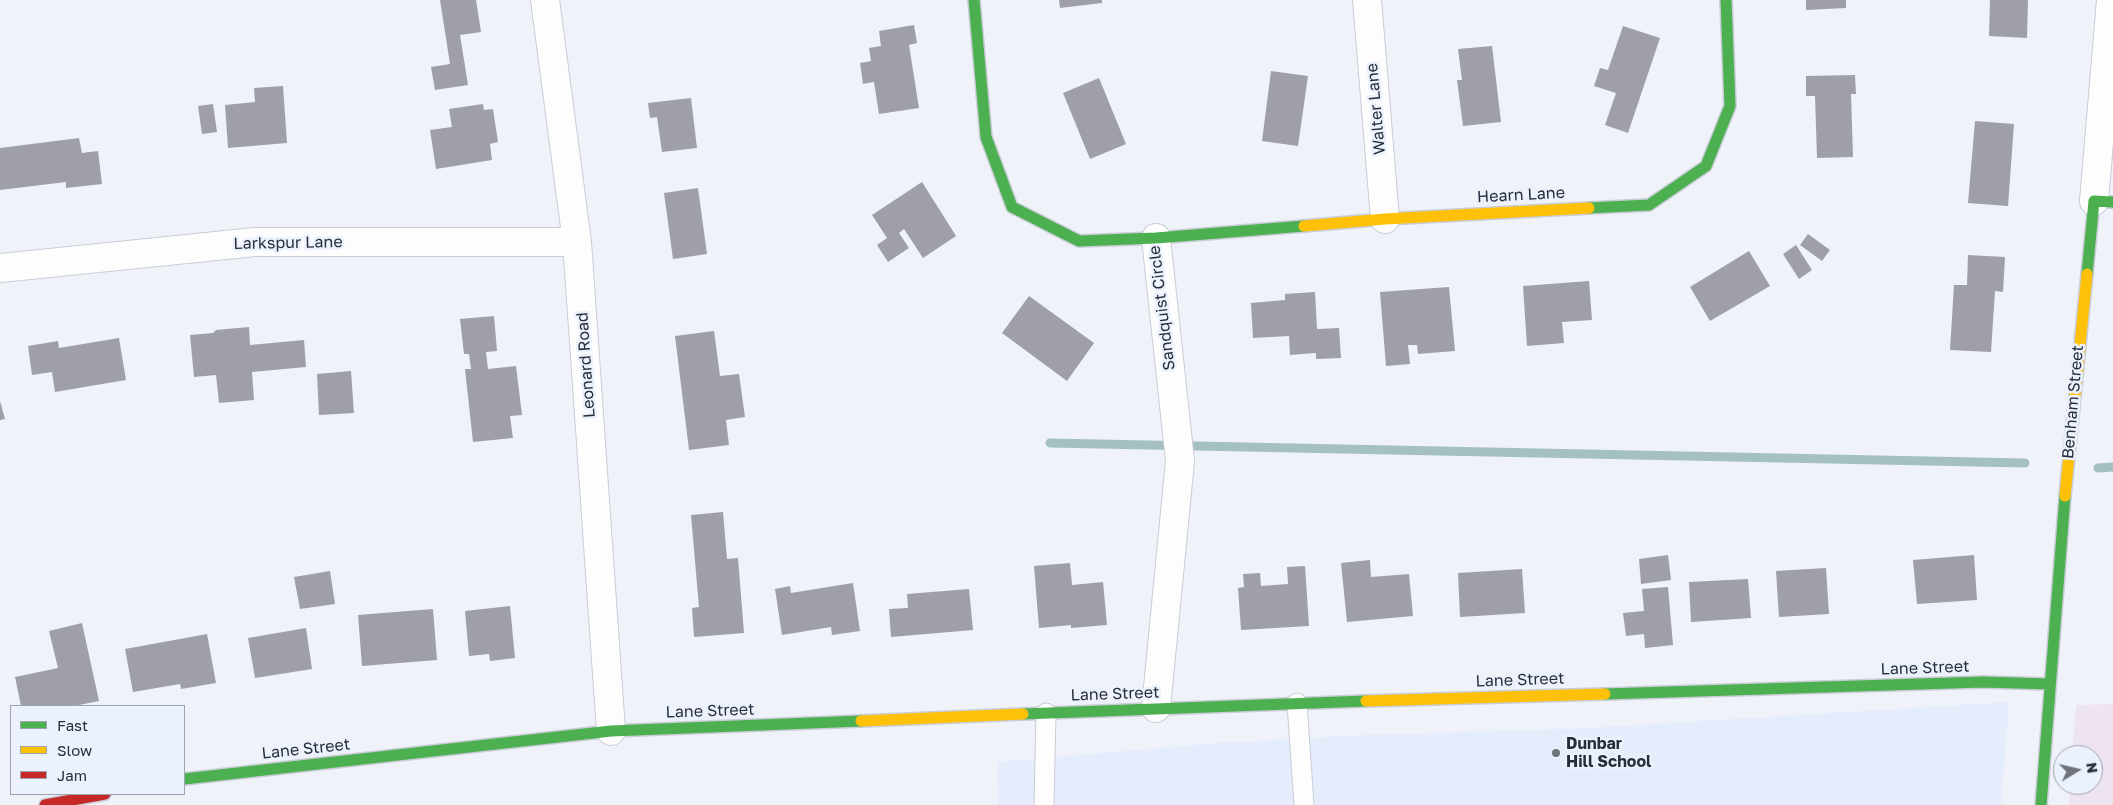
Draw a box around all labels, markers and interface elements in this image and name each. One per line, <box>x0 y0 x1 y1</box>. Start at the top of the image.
street label: Walter Lane <box>1362 62 1390 156</box>
street label: Hearn Lane <box>1477 183 1565 207</box>
street label: Larkspur Lane <box>233 232 343 254</box>
street label: Sandquist Circle <box>1145 244 1179 372</box>
street label: Leonard Road <box>573 312 599 418</box>
street label: Benham Street <box>2058 344 2088 460</box>
street label: Lane Street <box>1880 657 1970 679</box>
street label: Lane Street <box>1475 669 1565 691</box>
street label: Lane Street <box>1070 683 1160 705</box>
street label: Lane Street <box>665 700 755 722</box>
legend <box>10 705 185 795</box>
text: Fast <box>57 716 88 734</box>
place label: Dunbar Hill School <box>1566 734 1651 772</box>
street label: Lane Street <box>261 735 351 763</box>
text: Slow <box>57 741 92 759</box>
north arrow <box>2053 745 2103 795</box>
marker: Dunbar Hill School <box>1550 747 1562 759</box>
text: N <box>2083 761 2102 774</box>
text: Jam <box>57 766 87 784</box>

